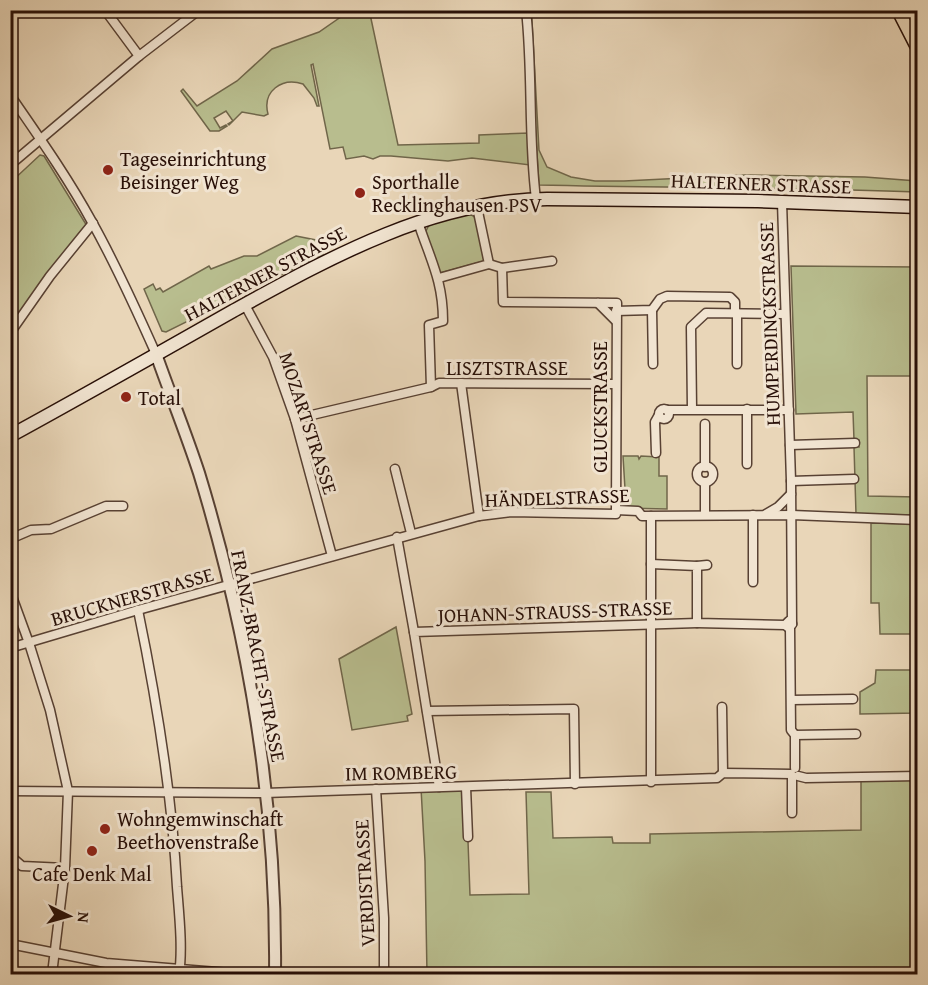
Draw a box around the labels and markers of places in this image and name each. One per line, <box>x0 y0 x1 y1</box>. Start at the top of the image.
place label: Tageseinrichtung Beisinger Weg <box>120 144 266 196</box>
marker: Tageseinrichtung Beisinger Weg <box>101 163 115 177</box>
place label: Sporthalle Recklinghausen PSV <box>372 167 542 219</box>
marker: Sporthalle Recklinghausen PSV <box>353 186 367 200</box>
place label: Total <box>138 383 181 412</box>
marker: Total <box>119 390 133 404</box>
place label: Wohngemwinschaft Beethovenstraße <box>117 804 283 856</box>
marker: Wohngemwinschaft Beethovenstraße <box>98 822 112 836</box>
marker: Cafe Denk Mal <box>85 844 99 858</box>
place label: Cafe Denk Mal <box>32 859 152 888</box>

